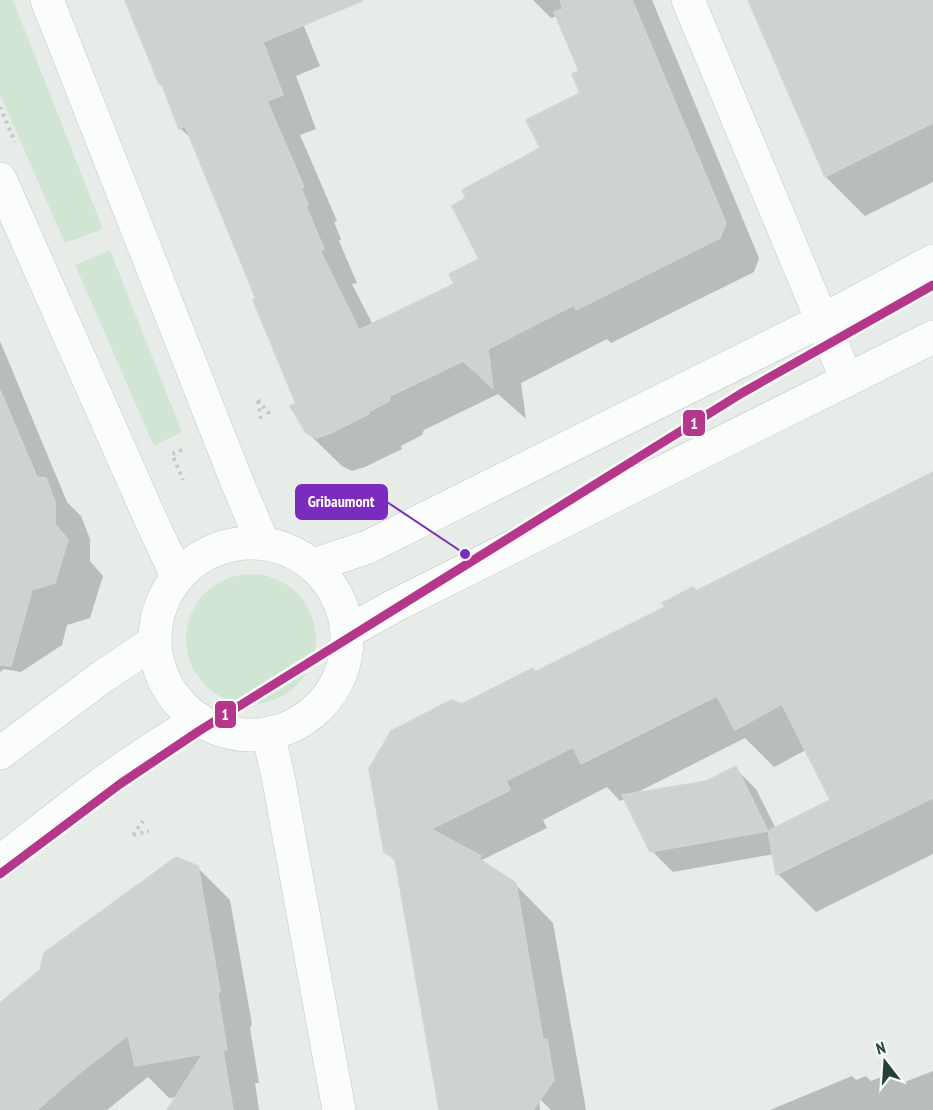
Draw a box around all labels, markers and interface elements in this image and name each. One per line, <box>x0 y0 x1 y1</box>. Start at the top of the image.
line badge: 1 <box>682 409 706 437</box>
text: 1 <box>690 413 698 433</box>
callout: Gribaumont <box>296 485 387 519</box>
text: Gribaumont <box>308 491 375 511</box>
line badge: 1 <box>214 700 237 729</box>
text: 1 <box>221 704 229 724</box>
north arrow <box>855 1032 915 1092</box>
text: N <box>874 1037 888 1058</box>

